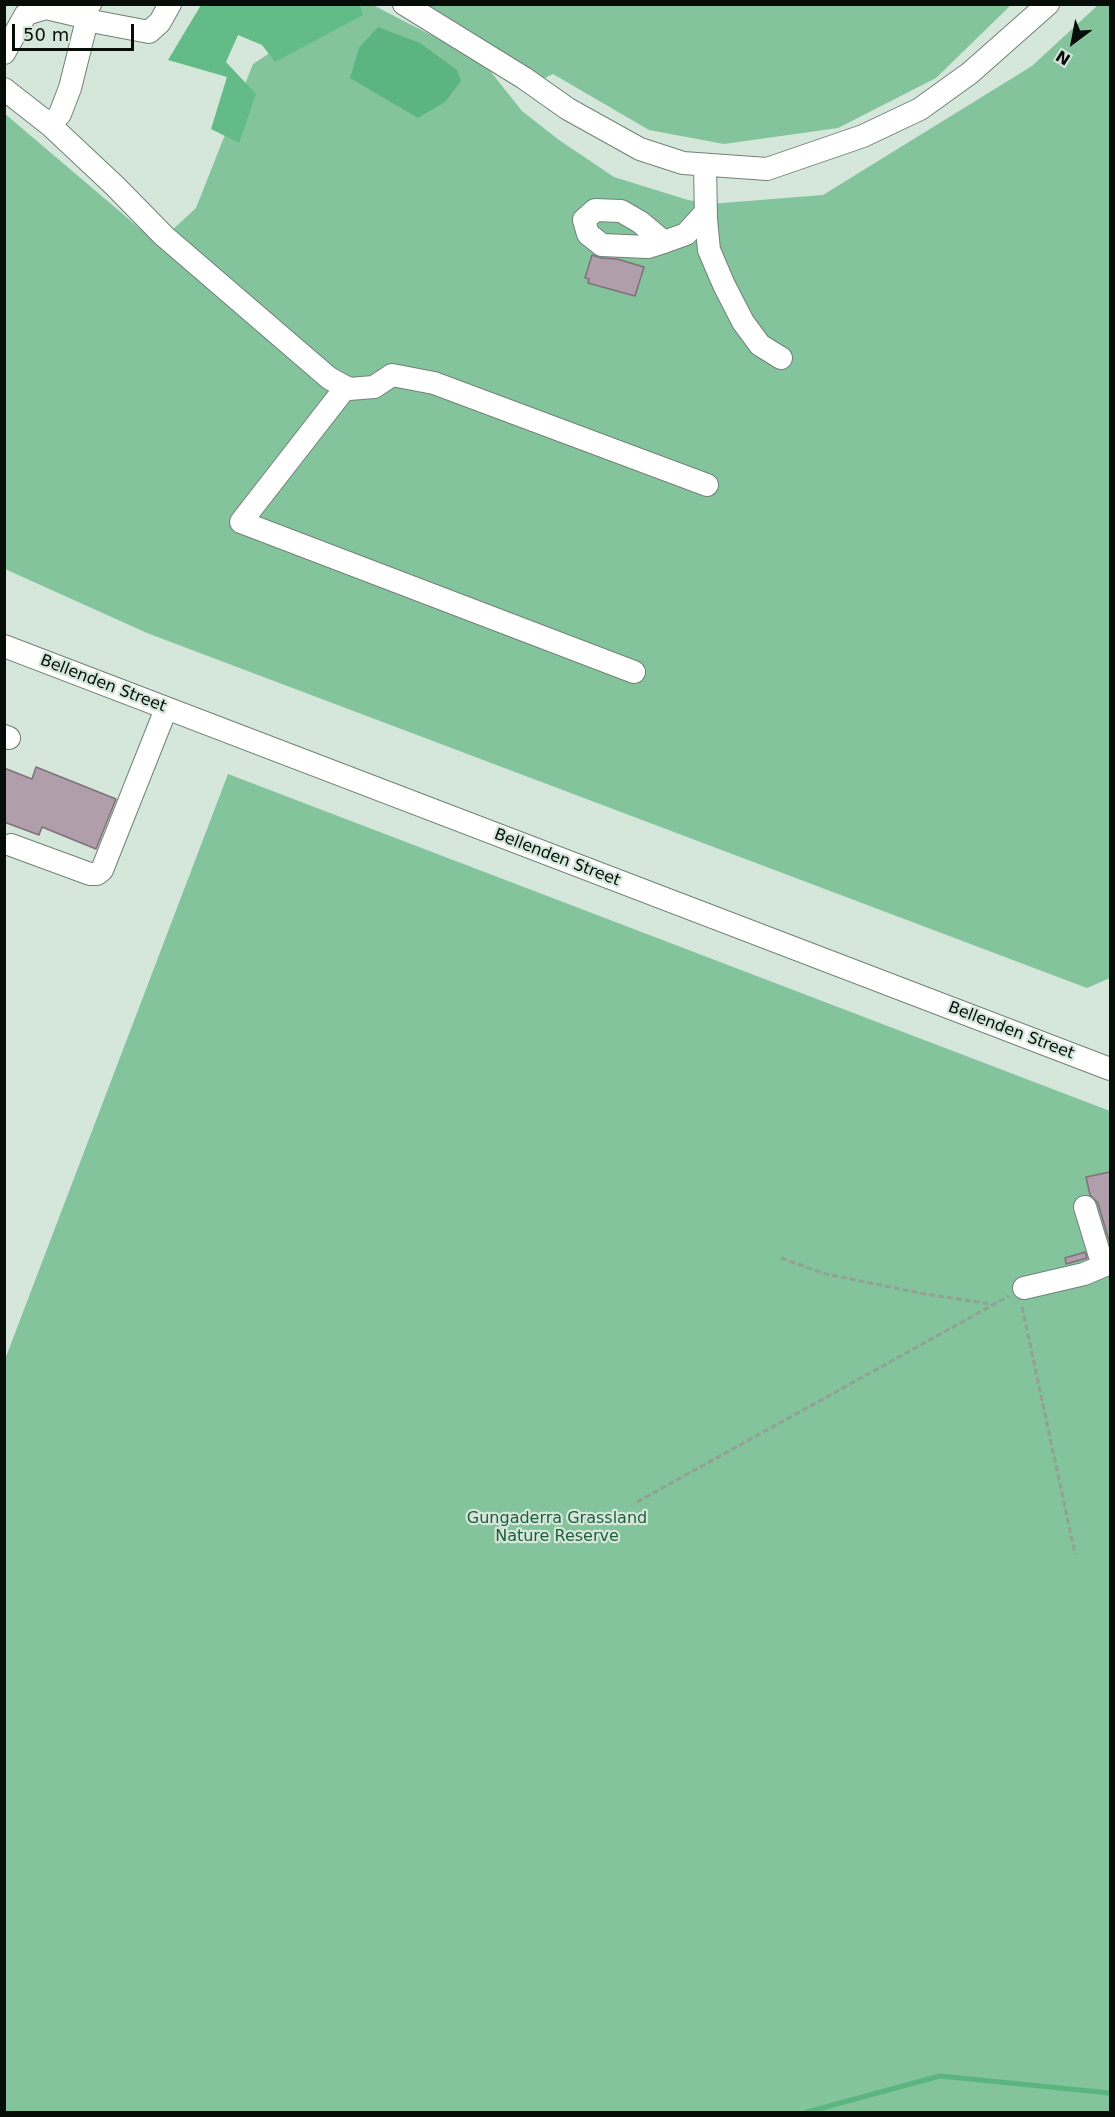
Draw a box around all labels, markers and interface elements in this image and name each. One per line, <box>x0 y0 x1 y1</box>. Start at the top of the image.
scale bar <box>15 12 136 50</box>
north arrow <box>1043 12 1103 72</box>
text: 50 m <box>23 24 69 45</box>
text: N <box>1052 46 1074 69</box>
street label: Bellenden Street <box>37 651 169 717</box>
street label: Bellenden Street <box>491 825 623 891</box>
street label: Bellenden Street <box>945 998 1077 1064</box>
park label: Gungaderra Grassland Nature Reserve <box>467 1509 647 1547</box>

